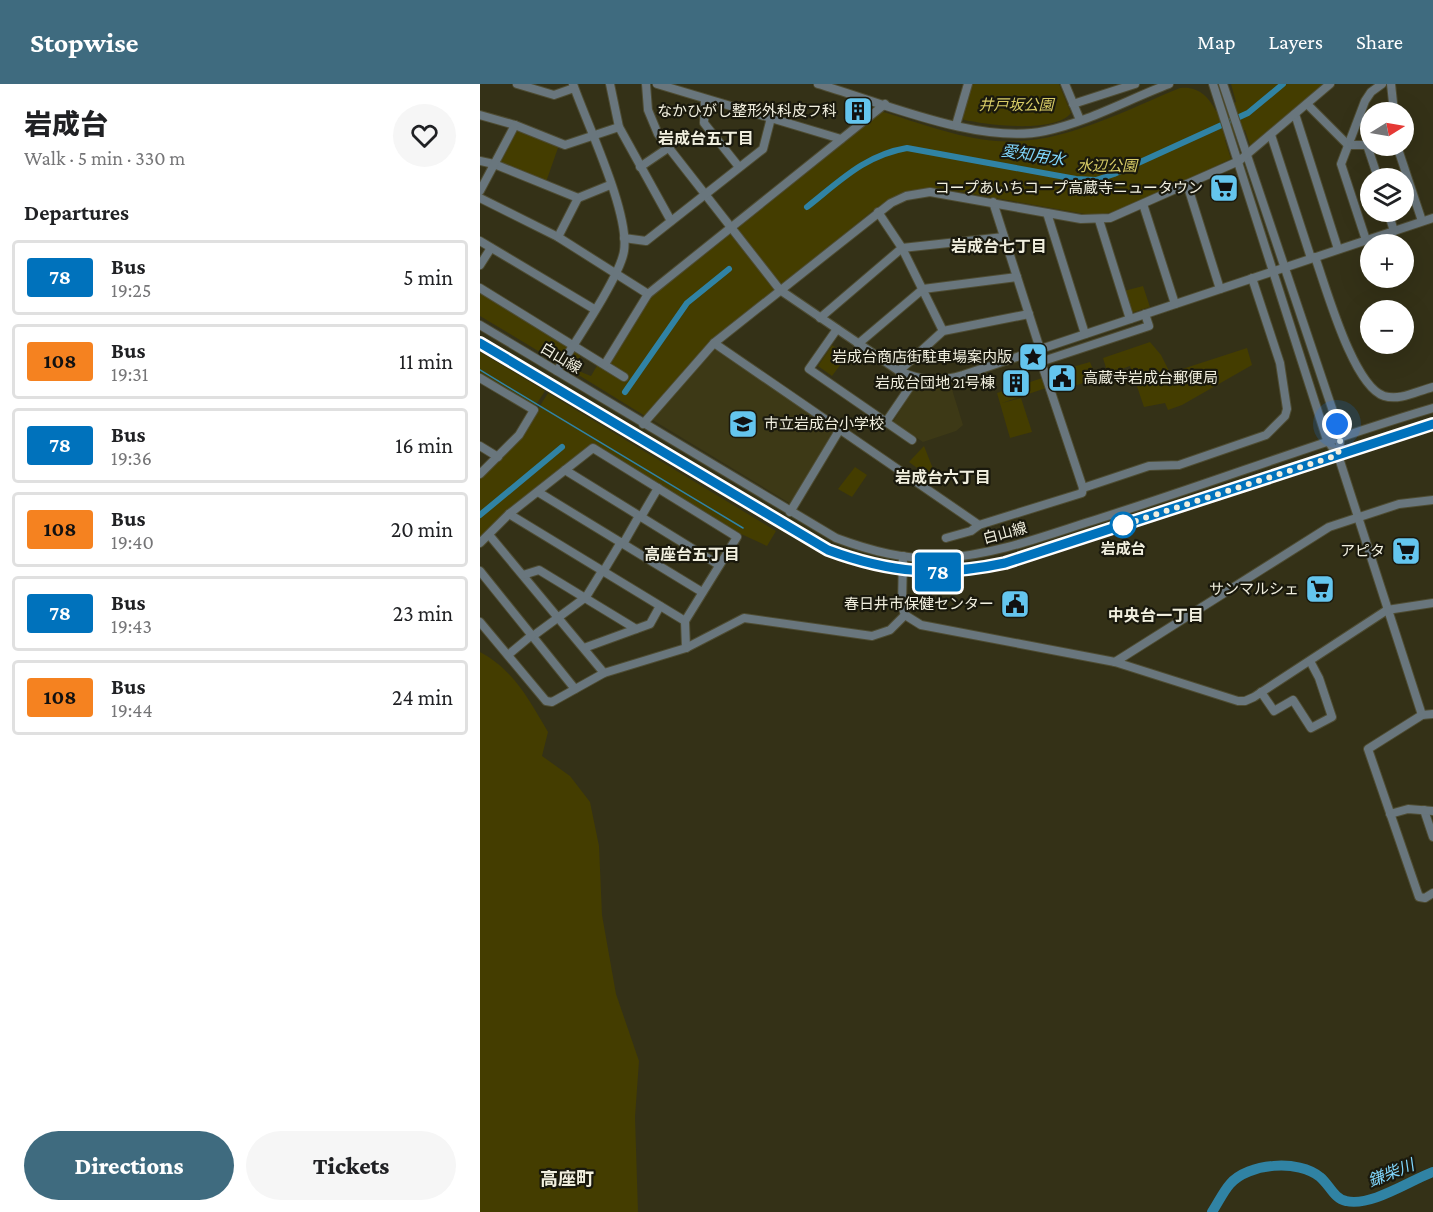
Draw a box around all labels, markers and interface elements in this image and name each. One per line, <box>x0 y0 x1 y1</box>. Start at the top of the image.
text: Stopwise <box>30 27 139 58</box>
text: Map <box>1197 30 1236 54</box>
text: Layers <box>1269 30 1323 54</box>
text: Share <box>1356 30 1403 54</box>
building icon: なかひがし整形外科皮フ科 <box>842 95 874 127</box>
park label: 井戸坂公園 <box>978 97 1055 113</box>
north arrow <box>1360 102 1414 156</box>
map controls <box>1360 102 1414 354</box>
place label: なかひがし整形外科皮フ科 <box>657 103 837 119</box>
button: heart <box>393 104 456 167</box>
text: 岩成台 <box>24 109 108 140</box>
district label: 岩成台五丁目 <box>658 129 754 147</box>
water label: 愛知用水 <box>1000 142 1068 169</box>
text: Walk · 5 min · 330 m <box>24 147 185 169</box>
park label: 水辺公園 <box>1077 158 1139 174</box>
button: layers <box>1360 168 1414 222</box>
supermarket icon: コープあいちコープ高蔵寺ニュータウン <box>1208 172 1240 204</box>
place label: コープあいちコープ高蔵寺ニュータウン <box>935 180 1203 196</box>
text: Departures <box>24 200 129 225</box>
button: + <box>1360 234 1414 288</box>
district label: 岩成台七丁目 <box>951 237 1047 255</box>
text: Bus <box>111 254 145 279</box>
text: 78 <box>49 265 71 289</box>
text: 5 min <box>403 265 453 290</box>
text: 19:25 <box>111 279 151 301</box>
button: − <box>1360 300 1414 354</box>
text: Bus <box>111 338 145 363</box>
street label: 白山線 <box>538 340 584 376</box>
place icon: 岩成台商店街駐車場案内版 <box>1017 341 1049 373</box>
text: 108 <box>44 349 76 373</box>
text: 11 min <box>399 349 453 374</box>
place label: 岩成台商店街駐車場案内版 <box>832 349 1012 365</box>
public building icon: 高蔵寺岩成台郵便局 <box>1046 362 1078 394</box>
text: 19:31 <box>111 363 149 385</box>
building icon: 岩成台団地 21号棟 <box>1000 367 1032 399</box>
place label: 高蔵寺岩成台郵便局 <box>1083 370 1218 386</box>
place label: 岩成台団地 21号棟 <box>875 374 995 391</box>
school or university icon: 市立岩成台小学校 <box>727 408 759 440</box>
your location <box>1322 409 1352 439</box>
place label: 市立岩成台小学校 <box>764 416 884 432</box>
text: Bus <box>111 422 145 447</box>
text: 78 <box>49 433 71 457</box>
text: 16 min <box>395 433 453 458</box>
text: 19:36 <box>111 447 152 469</box>
district label: 岩成台六丁目 <box>895 468 991 486</box>
text: Bus <box>111 506 145 531</box>
marker: 岩成台 <box>1110 512 1136 538</box>
text: 108 <box>44 517 76 541</box>
text: 20 min <box>391 517 453 542</box>
street label: 白山線 <box>981 519 1029 547</box>
text: 19:40 <box>111 531 154 553</box>
supermarket icon: アピタ <box>1390 535 1422 567</box>
place label: 岩成台 <box>1100 540 1146 557</box>
place label: アピタ <box>1340 543 1385 559</box>
district label: 高座台五丁目 <box>644 546 740 563</box>
line badge: 78 <box>911 552 965 592</box>
text: 78 <box>927 560 949 584</box>
supermarket icon: サンマルシェ <box>1304 573 1336 605</box>
place label: サンマルシェ <box>1209 581 1299 597</box>
public building icon: 春日井市保健センター <box>999 588 1031 620</box>
text: Bus <box>111 590 145 615</box>
place label: 春日井市保健センター <box>844 595 994 612</box>
text: 78 <box>49 601 71 625</box>
text: 23 min <box>393 601 453 626</box>
district label: 中央台一丁目 <box>1108 607 1204 624</box>
text: 19:43 <box>111 615 152 637</box>
text: Bus <box>111 674 145 699</box>
text: 108 <box>44 685 76 709</box>
text: 24 min <box>392 685 453 710</box>
text: 19:44 <box>111 699 153 721</box>
button: Directions <box>24 1131 234 1200</box>
button: Tickets <box>246 1131 456 1200</box>
water label: 鎌柴川 <box>1366 1155 1418 1190</box>
district label: 高座町 <box>540 1169 594 1189</box>

